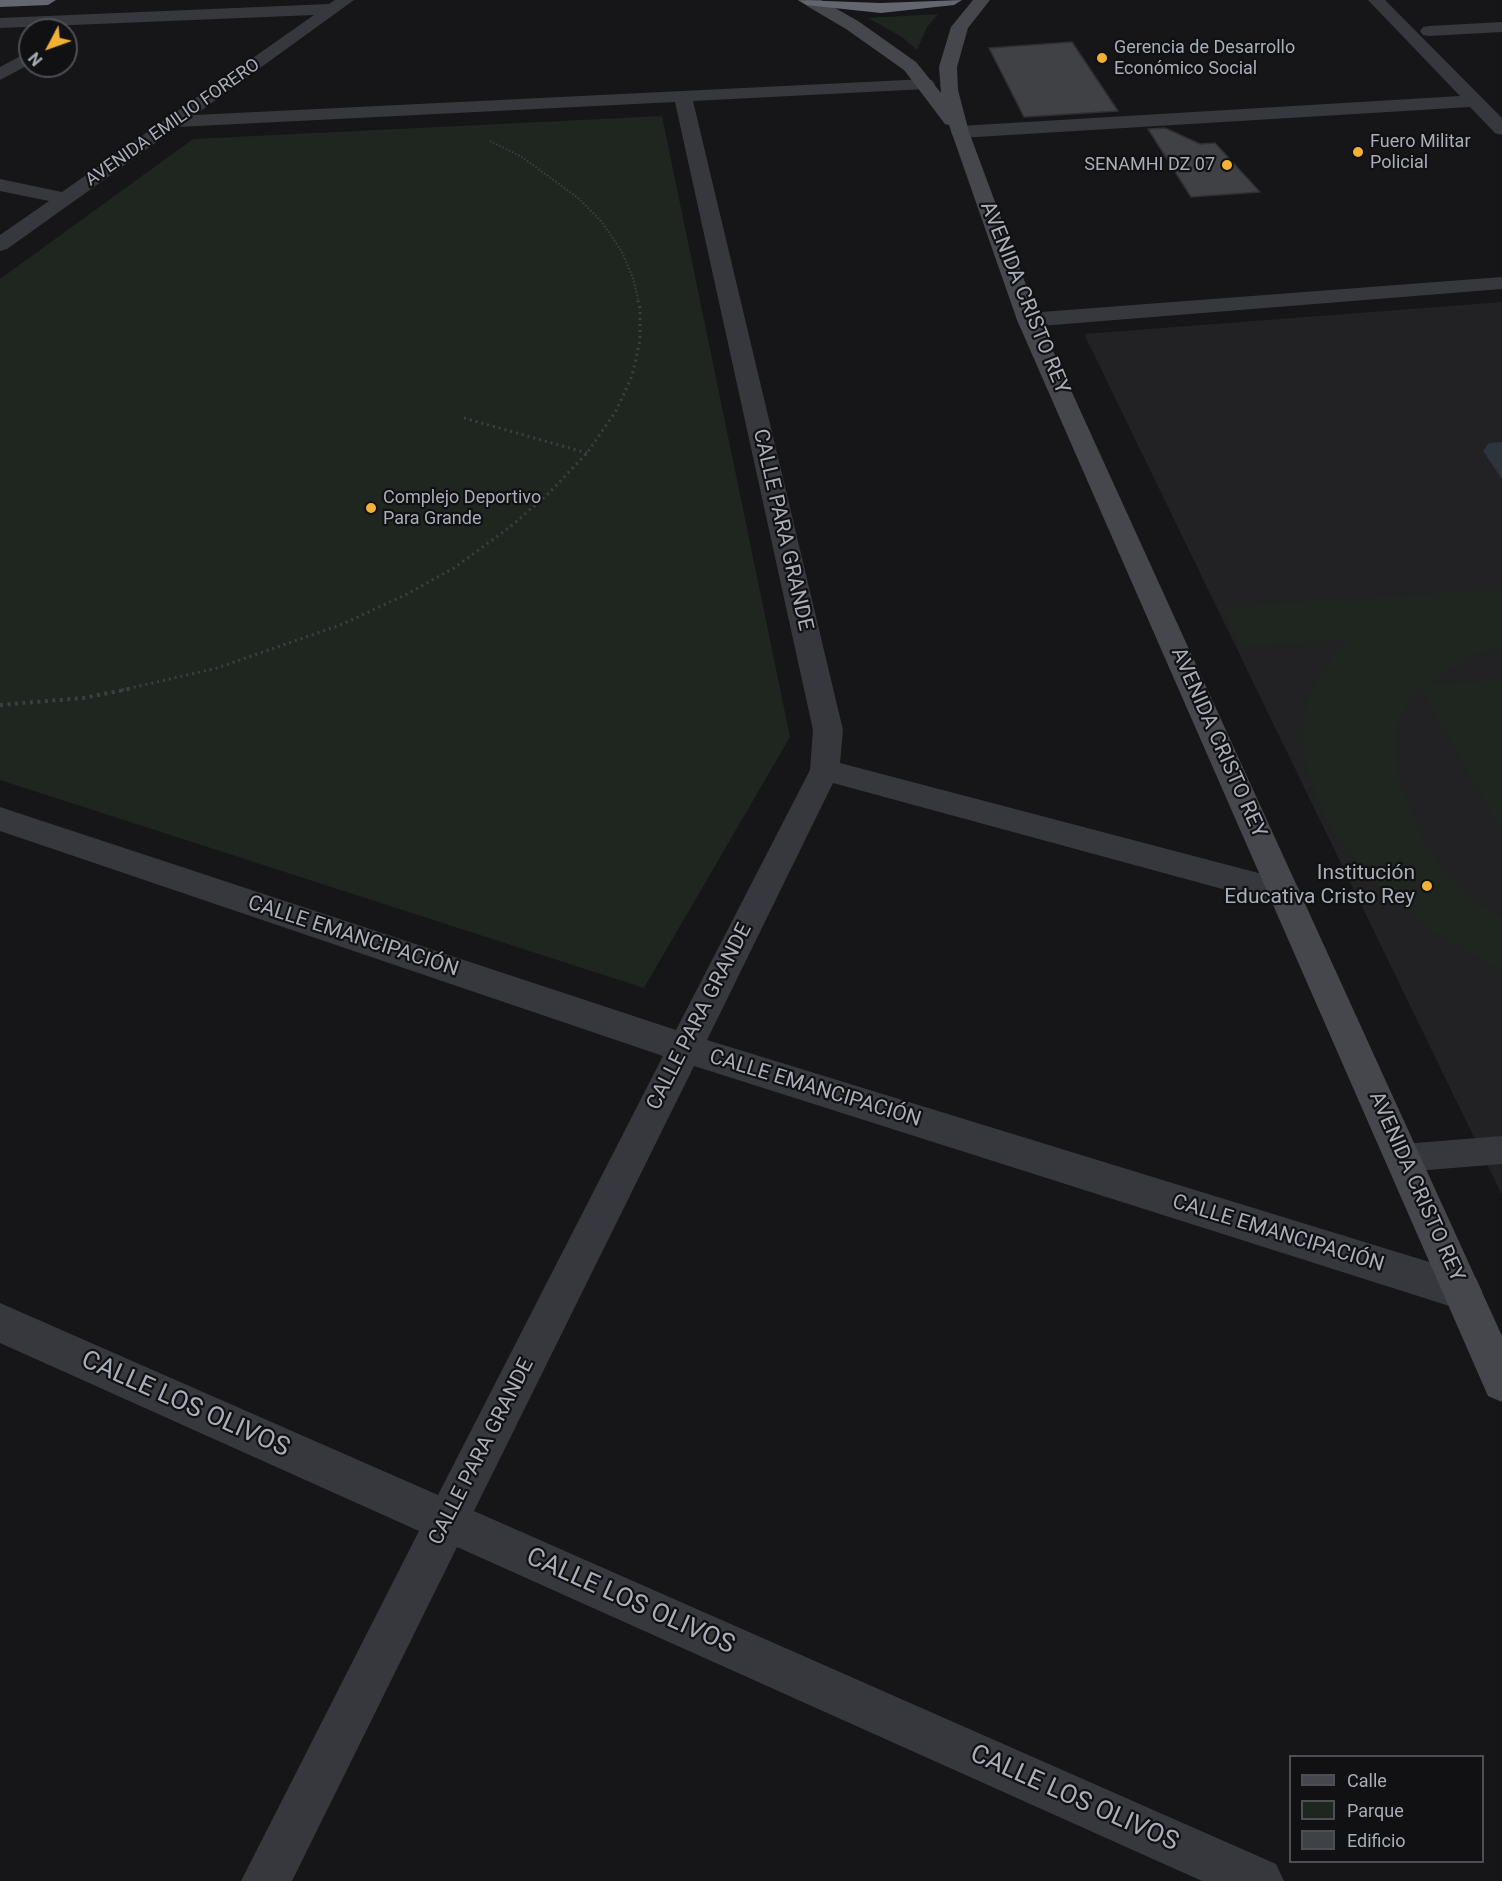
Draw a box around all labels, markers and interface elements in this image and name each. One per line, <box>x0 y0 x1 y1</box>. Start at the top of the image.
north arrow <box>18 18 78 78</box>
place label: Gerencia de Desarrollo Económico Social <box>1114 37 1295 80</box>
text: N <box>25 48 46 69</box>
marker: Gerencia de Desarrollo Económico Social <box>1095 51 1109 65</box>
street label: AVENIDA EMILIO FORERO <box>82 55 264 191</box>
place label: Fuero Militar Policial <box>1370 131 1471 174</box>
marker: Fuero Militar Policial <box>1351 145 1365 159</box>
place label: SENAMHI DZ 07 <box>1084 154 1215 176</box>
marker: SENAMHI DZ 07 <box>1220 158 1234 172</box>
street label: AVENIDA CRISTO REY <box>974 198 1074 398</box>
street label: CALLE PARA GRANDE <box>747 427 817 633</box>
place label: Complejo Deportivo Para Grande <box>383 487 541 530</box>
marker: Complejo Deportivo Para Grande <box>364 501 378 515</box>
street label: AVENIDA CRISTO REY <box>1165 644 1271 842</box>
place label: Institución Educativa Cristo Rey <box>1224 861 1415 911</box>
marker: Institución Educativa Cristo Rey <box>1420 879 1434 893</box>
street label: CALLE EMANCIPACIÓN <box>245 891 461 983</box>
street label: CALLE PARA GRANDE <box>642 919 758 1115</box>
street label: CALLE EMANCIPACIÓN <box>706 1045 924 1133</box>
street label: AVENIDA CRISTO REY <box>1363 1088 1469 1286</box>
street label: CALLE EMANCIPACIÓN <box>1169 1190 1387 1278</box>
street label: CALLE LOS OLIVOS <box>76 1345 294 1465</box>
street label: CALLE PARA GRANDE <box>424 1354 540 1550</box>
street label: CALLE LOS OLIVOS <box>521 1542 739 1662</box>
street label: CALLE LOS OLIVOS <box>965 1739 1183 1859</box>
legend <box>1289 1755 1484 1863</box>
text: Calle <box>1347 1770 1387 1791</box>
text: Parque <box>1347 1800 1404 1821</box>
text: Edificio <box>1347 1830 1406 1851</box>

